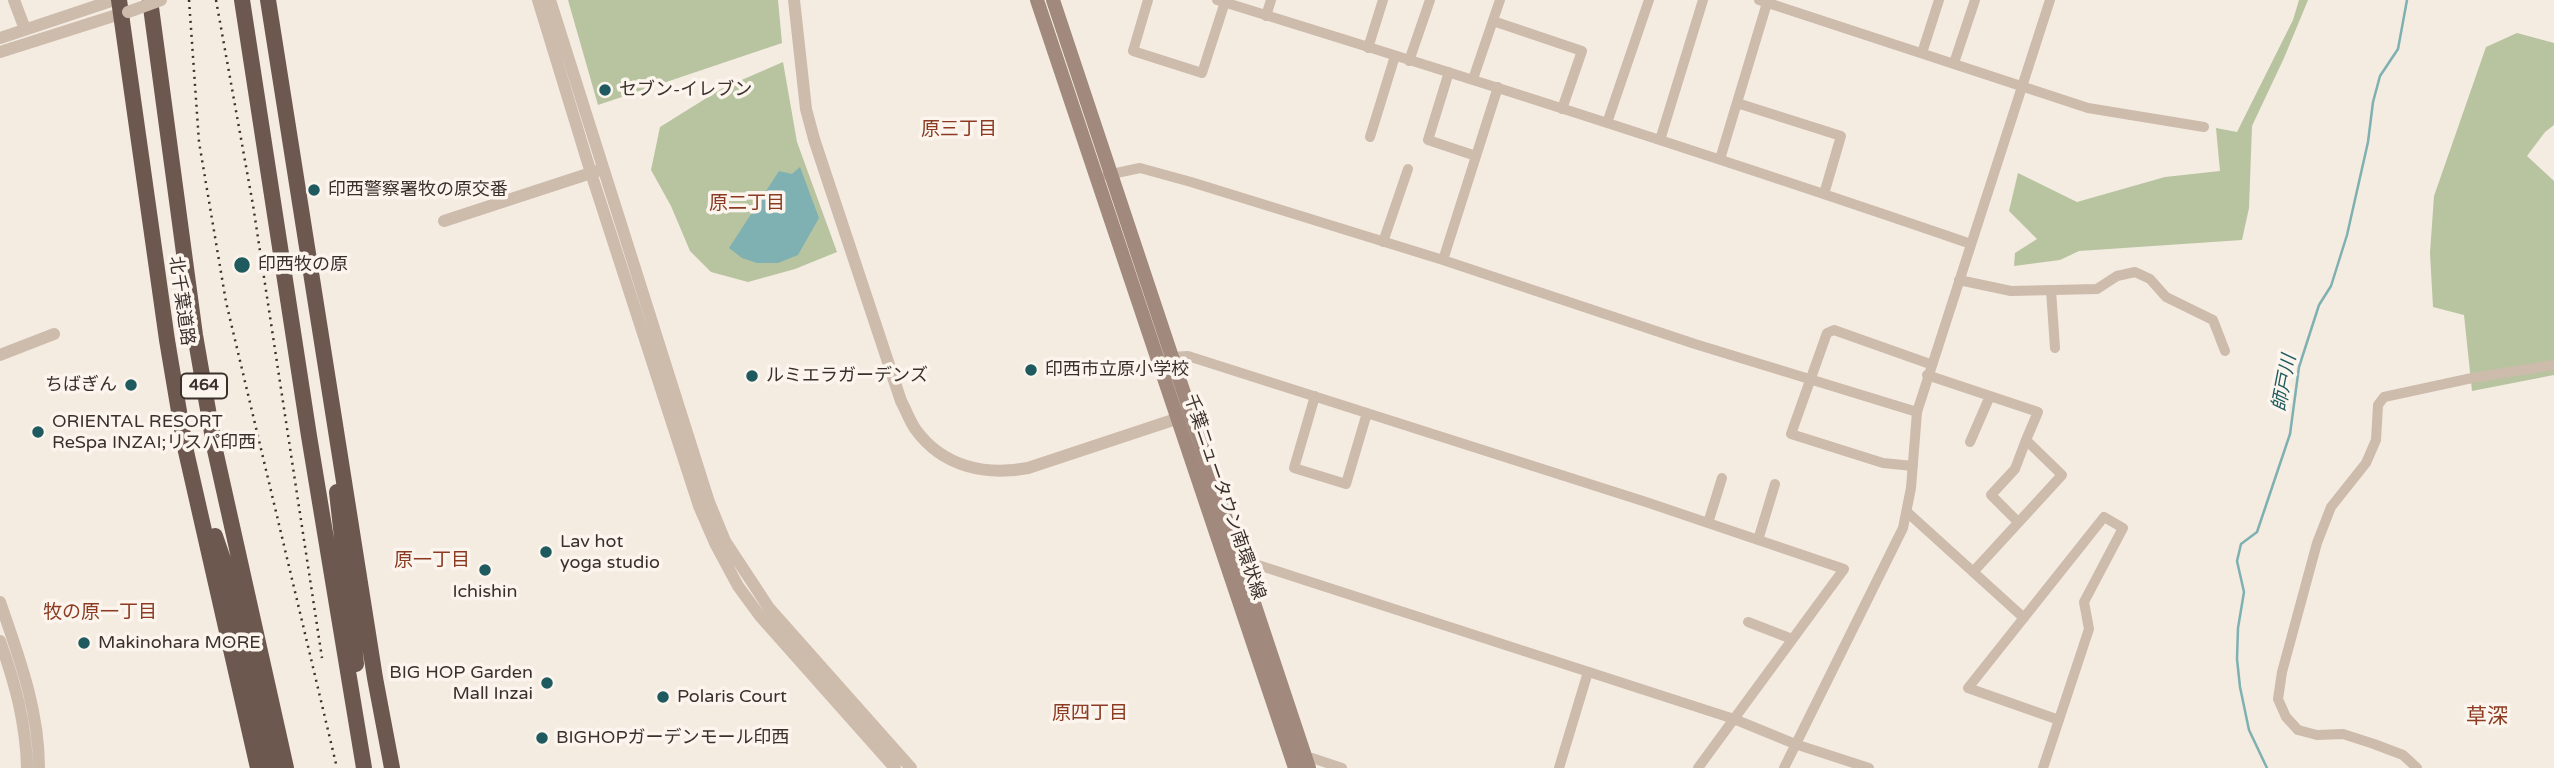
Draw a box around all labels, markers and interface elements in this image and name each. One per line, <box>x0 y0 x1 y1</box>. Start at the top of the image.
place label: セブン-イレブン <box>619 79 752 101</box>
marker: セブン-イレブン <box>597 82 613 98</box>
district label: 原三丁目 <box>921 119 997 141</box>
place label: 印西警察署牧の原交番 <box>328 179 508 201</box>
marker: 印西警察署牧の原交番 <box>306 182 322 198</box>
district label: 原二丁目 <box>709 193 785 215</box>
place label: 印西牧の原 <box>258 254 348 276</box>
street label: 北千葉道路 <box>164 255 198 347</box>
marker: 印西牧の原 <box>232 255 252 275</box>
water label: 師戸川 <box>2268 353 2302 413</box>
place label: 印西市立原小学校 <box>1045 359 1189 381</box>
marker: 印西市立原小学校 <box>1023 362 1039 378</box>
place label: ルミエラガーデンズ <box>766 365 928 387</box>
marker: ルミエラガーデンズ <box>744 368 760 384</box>
place label: ちばぎん <box>45 374 117 396</box>
road number: 464 <box>181 374 227 398</box>
marker: ちばぎん <box>123 377 139 393</box>
street label: 千葉ニュータウン南環状線 <box>1179 391 1269 603</box>
place label: ORIENTAL RESORT ReSpa INZAI;リスパ印西 <box>52 411 256 453</box>
marker: ORIENTAL RESORT ReSpa INZAI;リスパ印西 <box>30 424 46 440</box>
place label: Lav hot yoga studio <box>560 531 660 574</box>
marker: Lav hot yoga studio <box>538 544 554 560</box>
district label: 原一丁目 <box>394 550 470 572</box>
marker: Ichishin <box>477 562 493 578</box>
place label: Ichishin <box>453 581 517 603</box>
district label: 牧の原一丁目 <box>43 602 157 624</box>
place label: Makinohara MORE <box>98 632 261 654</box>
marker: Makinohara MORE <box>76 635 92 651</box>
place label: BIG HOP Garden Mall Inzai <box>389 662 533 704</box>
marker: BIG HOP Garden Mall Inzai <box>539 675 555 691</box>
place label: Polaris Court <box>677 686 787 708</box>
marker: Polaris Court <box>655 689 671 705</box>
district label: 原四丁目 <box>1052 703 1128 725</box>
district label: 草深 <box>2466 704 2508 730</box>
place label: BIGHOPガーデンモール印西 <box>556 727 790 749</box>
marker: BIGHOPガーデンモール印西 <box>534 730 550 746</box>

